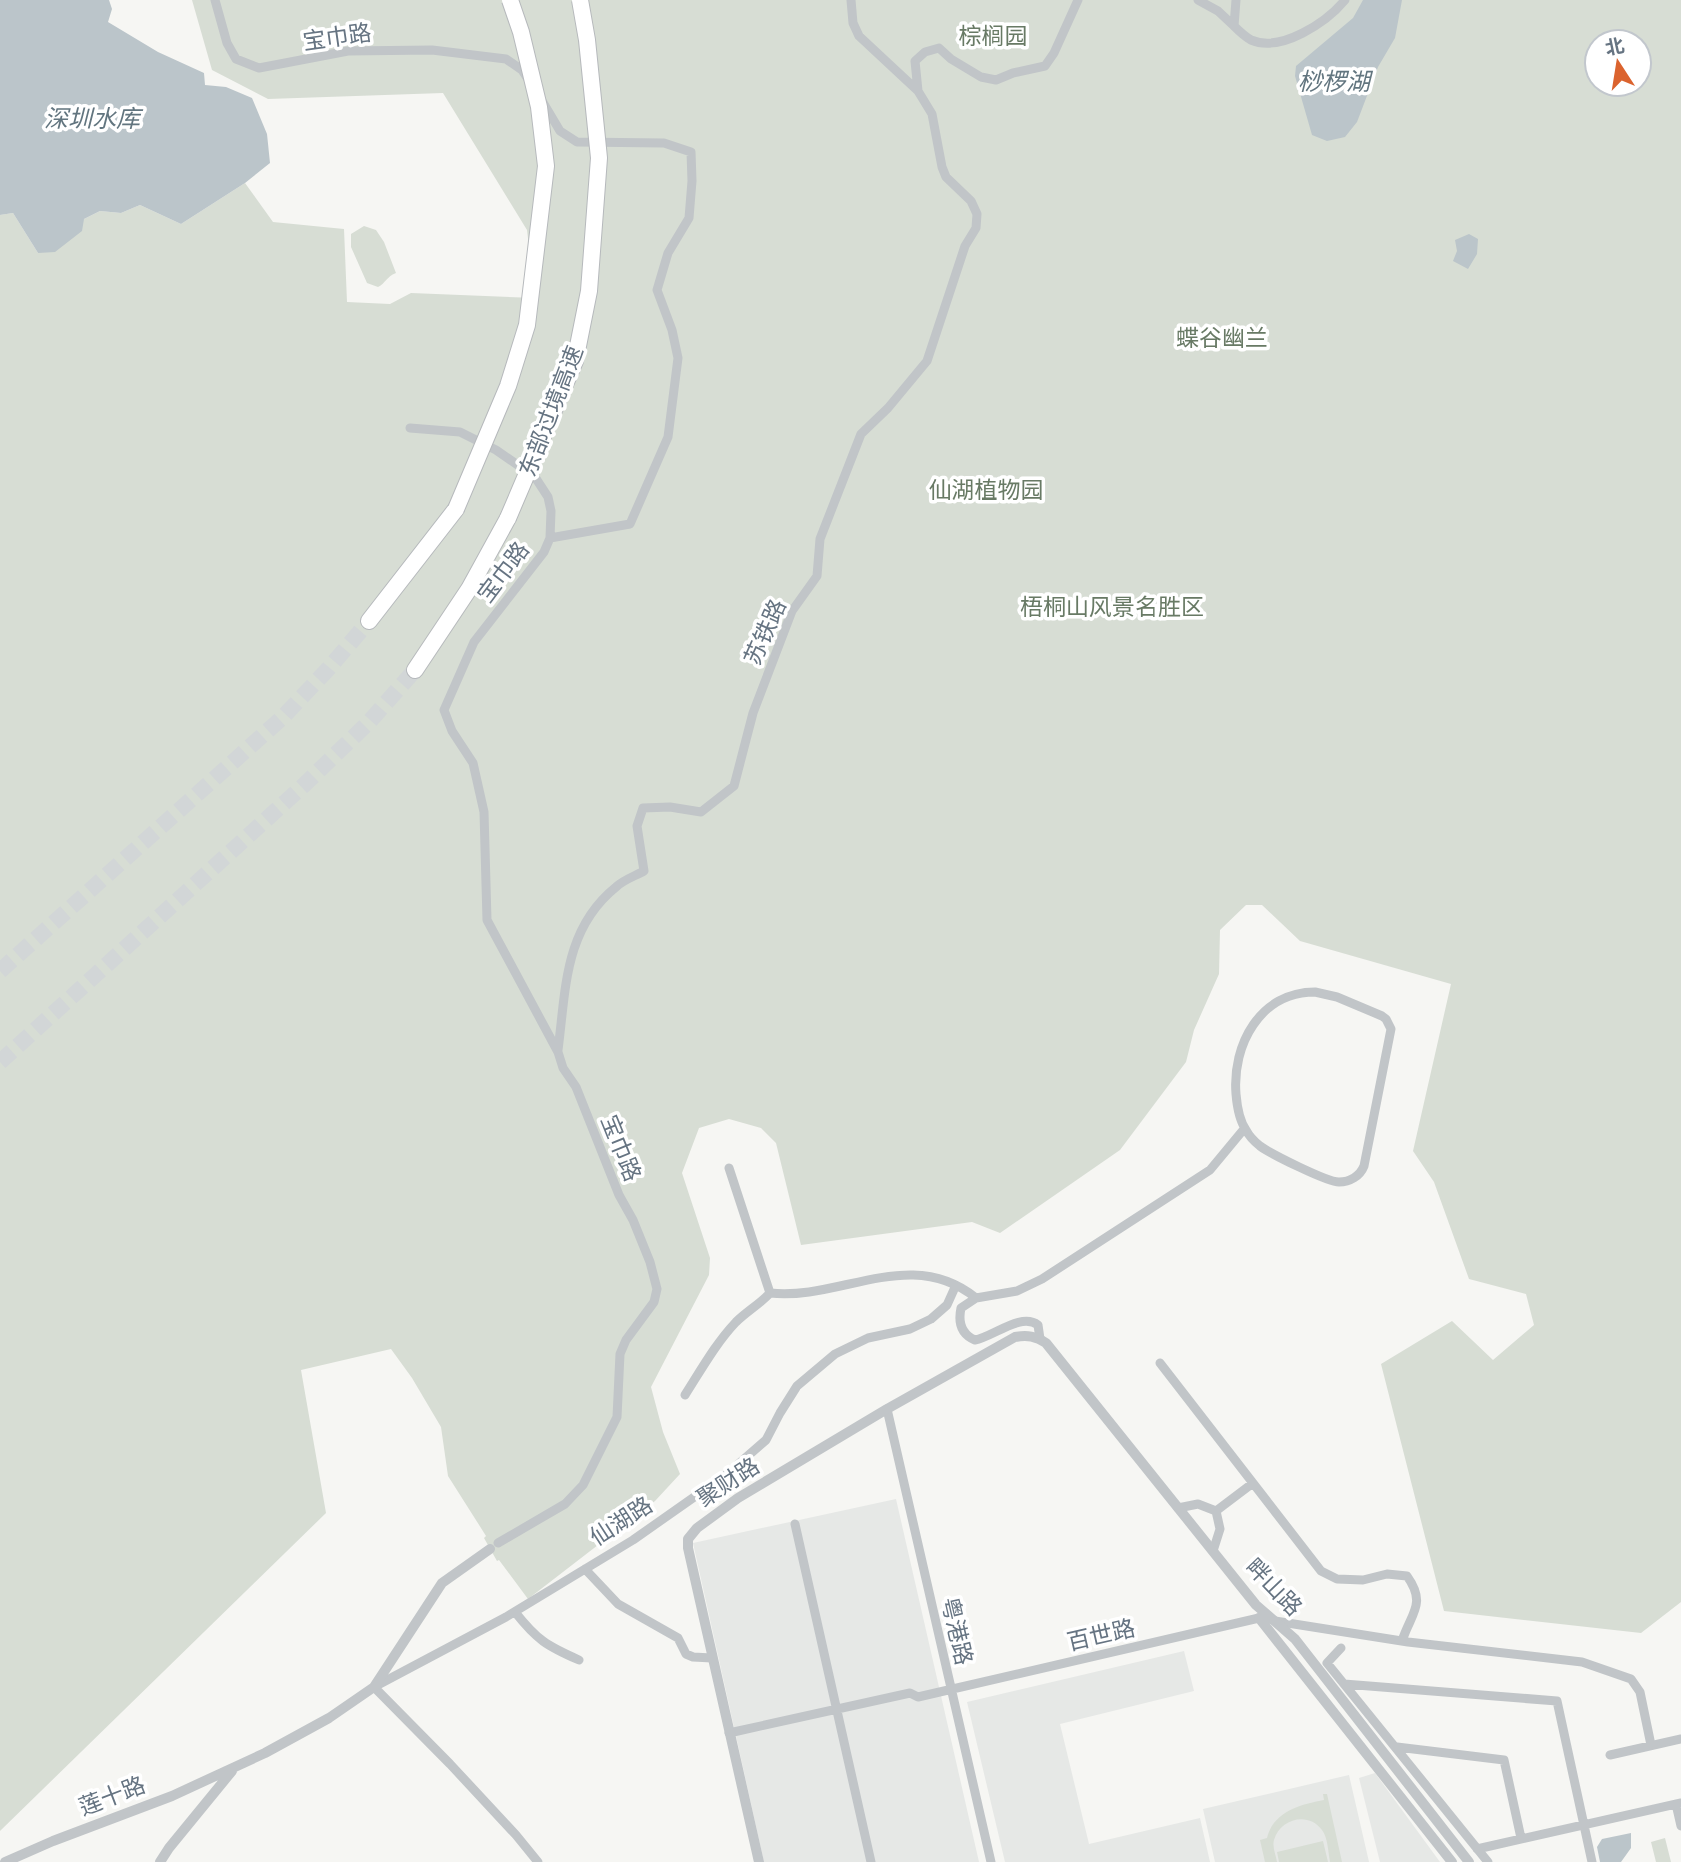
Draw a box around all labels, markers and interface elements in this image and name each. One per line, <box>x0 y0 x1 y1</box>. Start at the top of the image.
street label: 宝巾路 <box>301 19 373 56</box>
park label: 棕榈园 <box>959 23 1028 50</box>
north arrow <box>1583 28 1653 98</box>
text: 北 <box>1603 35 1626 60</box>
water label: 桫椤湖 <box>1298 68 1374 96</box>
water label: 深圳水库 <box>44 105 144 133</box>
park label: 蝶谷幽兰 <box>1176 325 1268 352</box>
street label: 东部过境高速 <box>514 342 589 480</box>
park label: 仙湖植物园 <box>929 477 1044 504</box>
street label: 宝巾路 <box>472 537 535 608</box>
park label: 梧桐山风景名胜区 <box>1020 594 1204 621</box>
street label: 苏铁路 <box>739 595 792 669</box>
street label: 宝巾路 <box>595 1111 646 1185</box>
street label: 聚财路 <box>692 1452 765 1513</box>
street label: 仙湖路 <box>585 1491 658 1552</box>
street label: 畔山路 <box>1240 1553 1307 1622</box>
street label: 粤港路 <box>936 1594 977 1668</box>
street label: 百世路 <box>1064 1615 1138 1656</box>
street label: 莲十路 <box>75 1771 149 1821</box>

